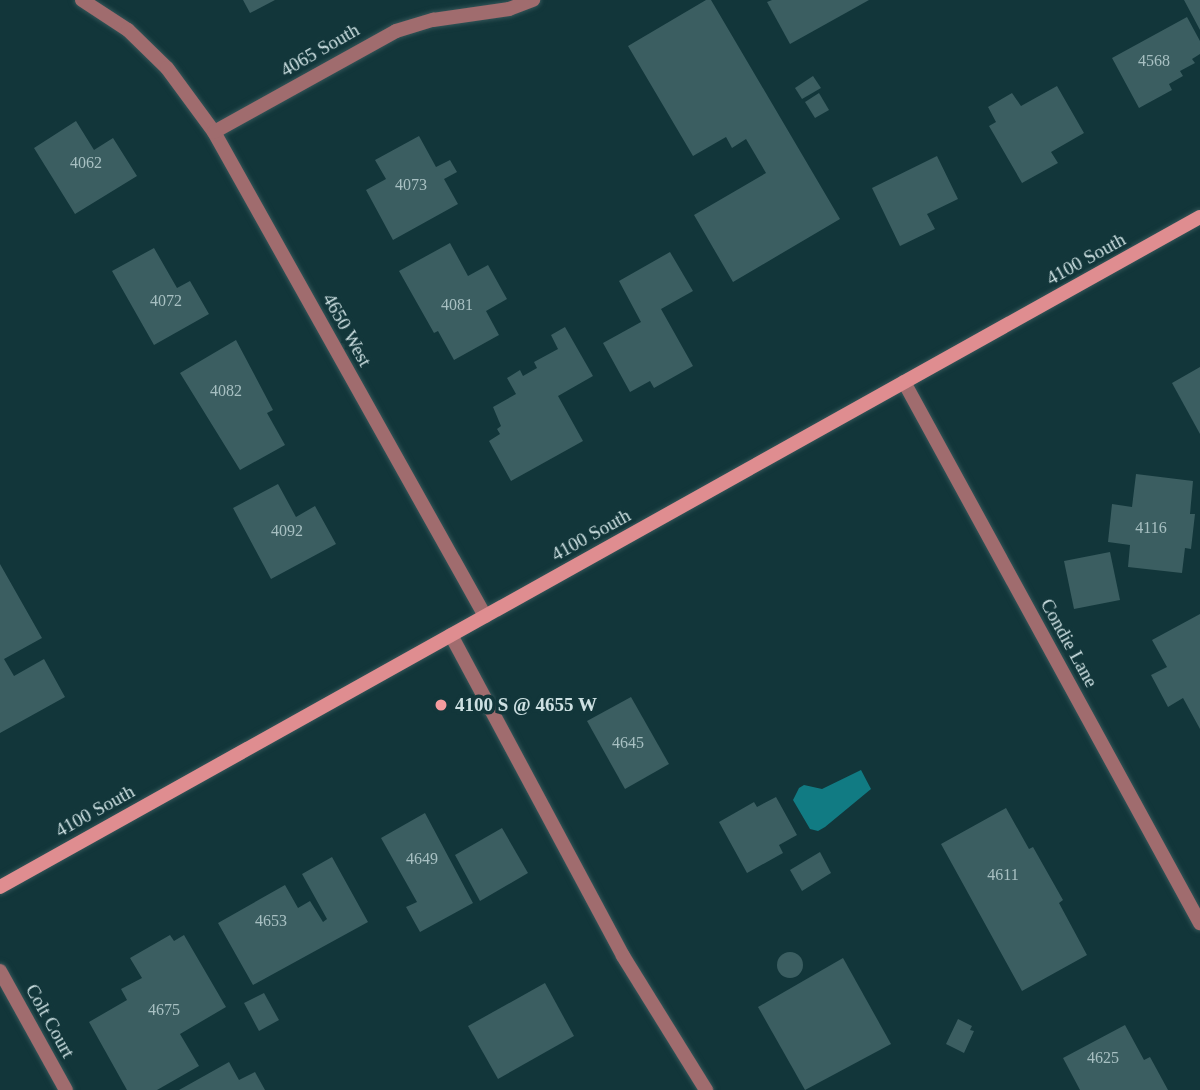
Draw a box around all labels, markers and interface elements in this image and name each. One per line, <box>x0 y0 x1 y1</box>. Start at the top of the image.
street label: 4065 South <box>277 18 363 82</box>
house number: 4568 <box>1138 51 1170 71</box>
house number: 4062 <box>70 153 102 173</box>
house number: 4073 <box>395 175 427 195</box>
street label: 4100 South <box>1042 228 1130 290</box>
street label: 4650 West <box>318 289 376 371</box>
house number: 4072 <box>150 291 182 311</box>
house number: 4081 <box>441 295 473 315</box>
house number: 4082 <box>210 381 242 401</box>
street label: 4100 South <box>547 504 635 566</box>
house number: 4116 <box>1135 518 1167 538</box>
house number: 4092 <box>271 521 303 541</box>
street label: Condie Lane <box>1035 595 1103 691</box>
place label: 4100 S @ 4655 W <box>455 694 597 716</box>
marker: 4100 S @ 4655 W <box>433 697 449 713</box>
house number: 4645 <box>612 733 644 753</box>
street label: 4100 South <box>51 780 139 842</box>
house number: 4649 <box>406 849 438 869</box>
house number: 4611 <box>987 865 1019 885</box>
house number: 4653 <box>255 911 287 931</box>
street label: Colt Court <box>20 980 80 1062</box>
house number: 4675 <box>148 1000 180 1020</box>
house number: 4625 <box>1087 1048 1119 1068</box>

